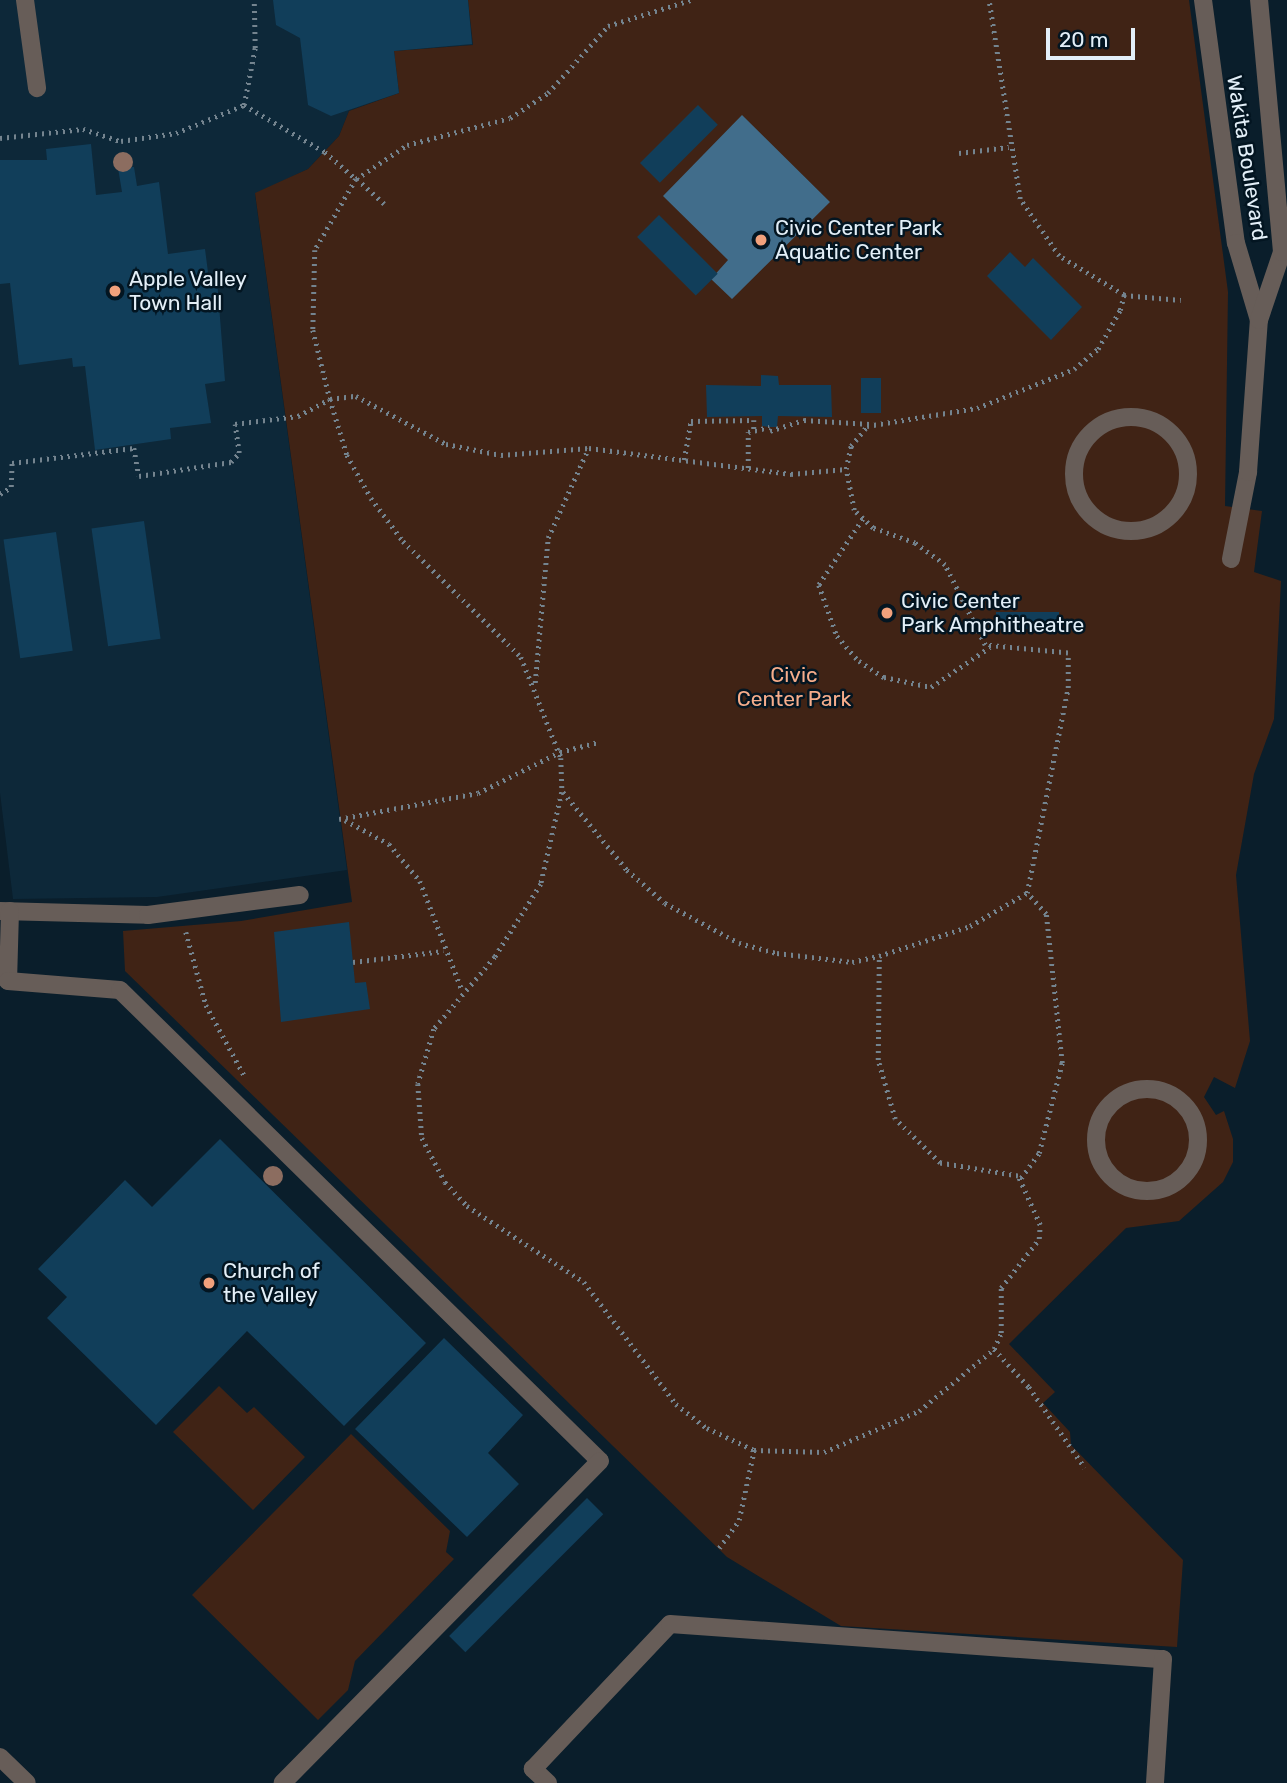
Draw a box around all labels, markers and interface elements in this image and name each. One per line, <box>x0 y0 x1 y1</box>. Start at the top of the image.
scale bar <box>1049 14 1138 58</box>
text: 20 m <box>1059 27 1108 52</box>
street label: Wakita Boulevard <box>1221 74 1273 242</box>
place label: Civic Center Park Aquatic Center <box>775 215 943 265</box>
marker: Civic Center Park Aquatic Center <box>753 232 769 248</box>
place label: Apple Valley Town Hall <box>129 266 247 316</box>
marker: Apple Valley Town Hall <box>107 283 123 299</box>
place label: Civic Center Park Amphitheatre <box>901 588 1085 638</box>
marker: Civic Center Park Amphitheatre <box>879 605 895 621</box>
park label: Civic Center Park <box>736 662 852 712</box>
place label: Church of the Valley <box>223 1258 320 1308</box>
marker: Church of the Valley <box>201 1275 217 1291</box>

